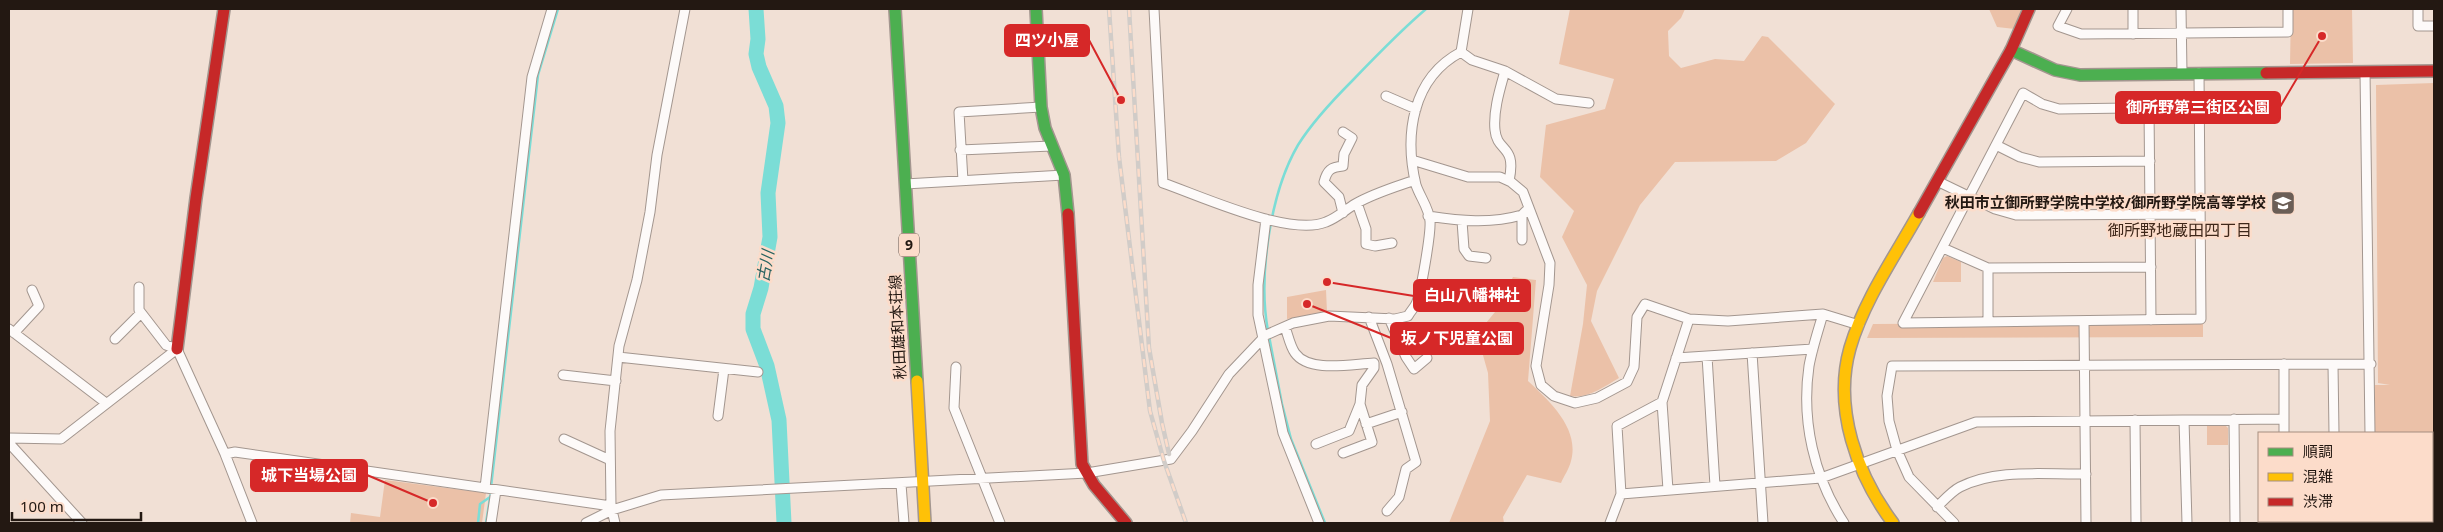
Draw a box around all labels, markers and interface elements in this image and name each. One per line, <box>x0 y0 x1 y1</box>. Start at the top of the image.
callout: 四ツ小屋 <box>1005 25 1089 56</box>
text: 四ツ小屋 <box>1015 29 1079 51</box>
callout: 御所野第三街区公園 <box>2116 92 2280 123</box>
text: 御所野第三街区公園 <box>2126 96 2270 118</box>
school or university icon: 秋田市立御所野学院中学校/御所野学院高等学校 <box>2270 190 2296 216</box>
place label: 秋田市立御所野学院中学校/御所野学院高等学校 <box>1945 192 2266 212</box>
district label: 御所野地蔵田四丁目 <box>2108 219 2252 241</box>
road number: 9 <box>899 234 919 256</box>
water label: 古川 <box>751 246 779 284</box>
street label: 秋田雄和本荘線 <box>884 274 910 380</box>
callout: 白山八幡神社 <box>1414 280 1530 311</box>
text: 白山八幡神社 <box>1424 284 1520 306</box>
callout: 坂ノ下児童公園 <box>1391 323 1523 354</box>
text: 坂ノ下児童公園 <box>1401 327 1513 349</box>
legend <box>2258 432 2433 522</box>
text: 順調 <box>2303 441 2333 461</box>
callout: 城下当場公園 <box>251 460 367 491</box>
text: 城下当場公園 <box>261 464 357 486</box>
text: 混雑 <box>2303 466 2333 486</box>
scale bar <box>12 490 141 522</box>
text: 渋滞 <box>2303 491 2333 511</box>
text: 100 m <box>20 496 64 516</box>

